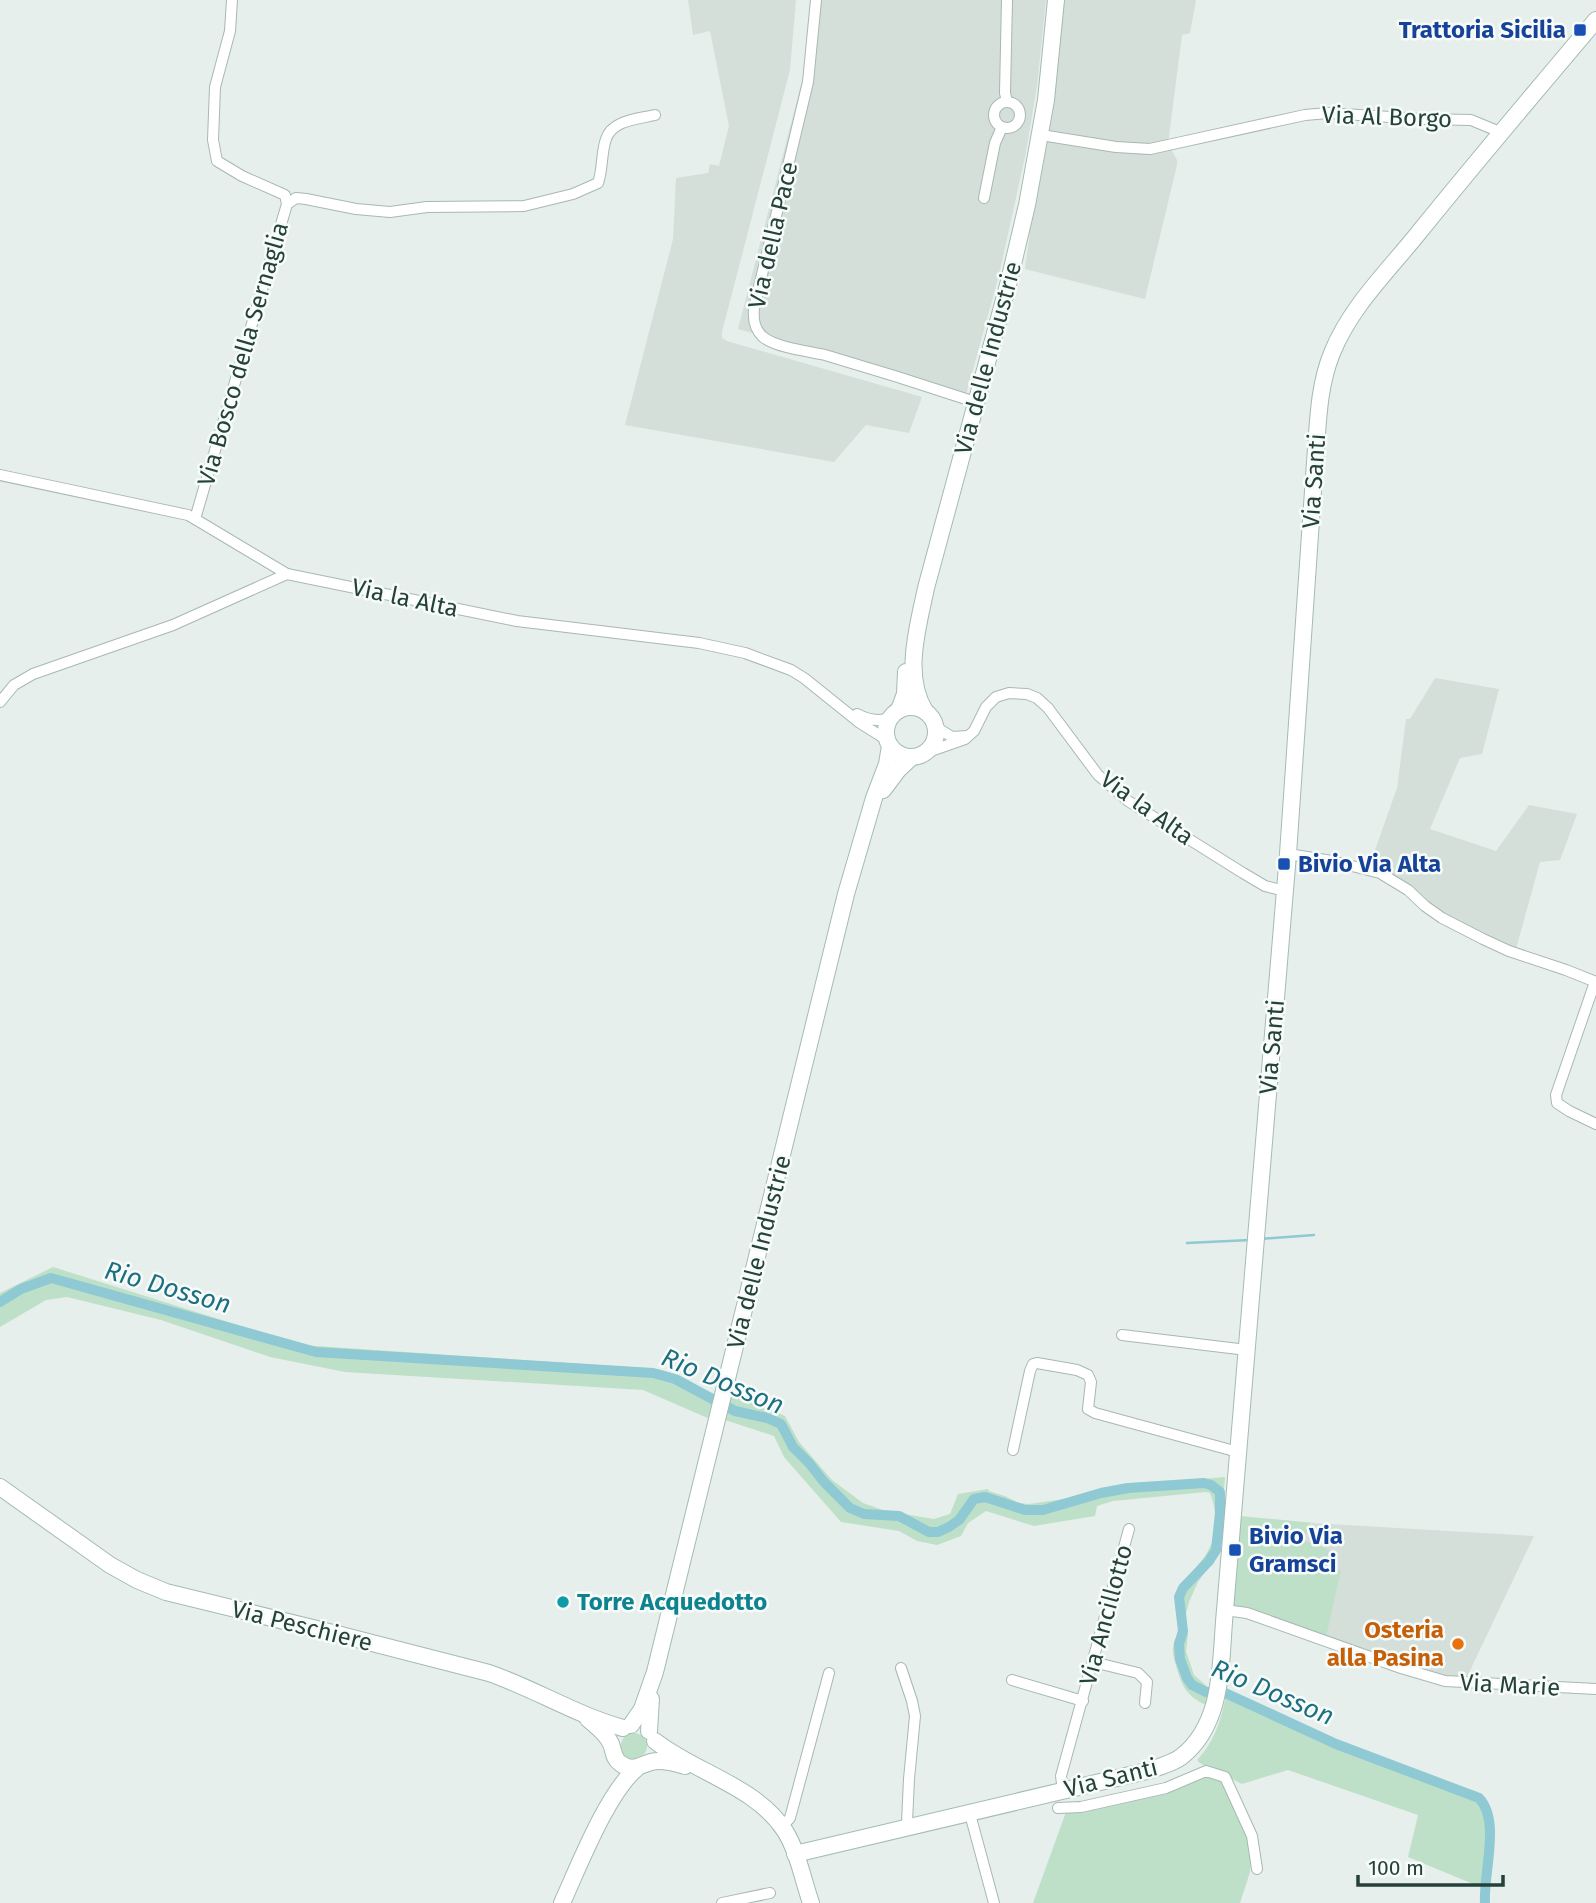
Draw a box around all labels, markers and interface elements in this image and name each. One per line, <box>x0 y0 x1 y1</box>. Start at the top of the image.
place label: Trattoria Sicilia <box>1399 16 1566 44</box>
marker: Trattoria Sicilia <box>1572 22 1588 38</box>
street label: Via Al Borgo <box>1321 101 1453 133</box>
street label: Via della Pace <box>742 159 804 311</box>
street label: Via Bosco della Sernaglia <box>192 219 294 489</box>
street label: Via delle Industrie <box>949 258 1027 458</box>
street label: Via Santi <box>1297 433 1331 529</box>
street label: Via la Alta <box>349 573 461 623</box>
street label: Via la Alta <box>1095 765 1199 851</box>
place label: Bivio Via Alta <box>1298 850 1441 878</box>
marker: Bivio Via Alta <box>1276 856 1292 872</box>
street label: Via Santi <box>1254 998 1290 1096</box>
street label: Via delle Industrie <box>721 1152 797 1352</box>
water label: Rio Dosson <box>101 1255 235 1320</box>
water label: Rio Dosson <box>657 1342 789 1421</box>
place label: Bivio Via Gramsci <box>1249 1522 1343 1578</box>
street label: Via Ancillotto <box>1074 1542 1138 1688</box>
marker: Bivio Via Gramsci <box>1227 1542 1243 1558</box>
place label: Torre Acquedotto <box>577 1588 767 1616</box>
marker: Torre Acquedotto <box>555 1594 571 1610</box>
street label: Via Peschiere <box>229 1595 375 1657</box>
place label: Osteria alla Pasina <box>1327 1616 1444 1672</box>
marker: Osteria alla Pasina <box>1450 1636 1466 1652</box>
water label: Rio Dosson <box>1207 1653 1339 1732</box>
street label: Via Marie <box>1459 1668 1561 1702</box>
street label: Via Santi <box>1061 1753 1161 1803</box>
scale bar <box>1358 1843 1503 1887</box>
text: 100 m <box>1368 1855 1424 1881</box>

